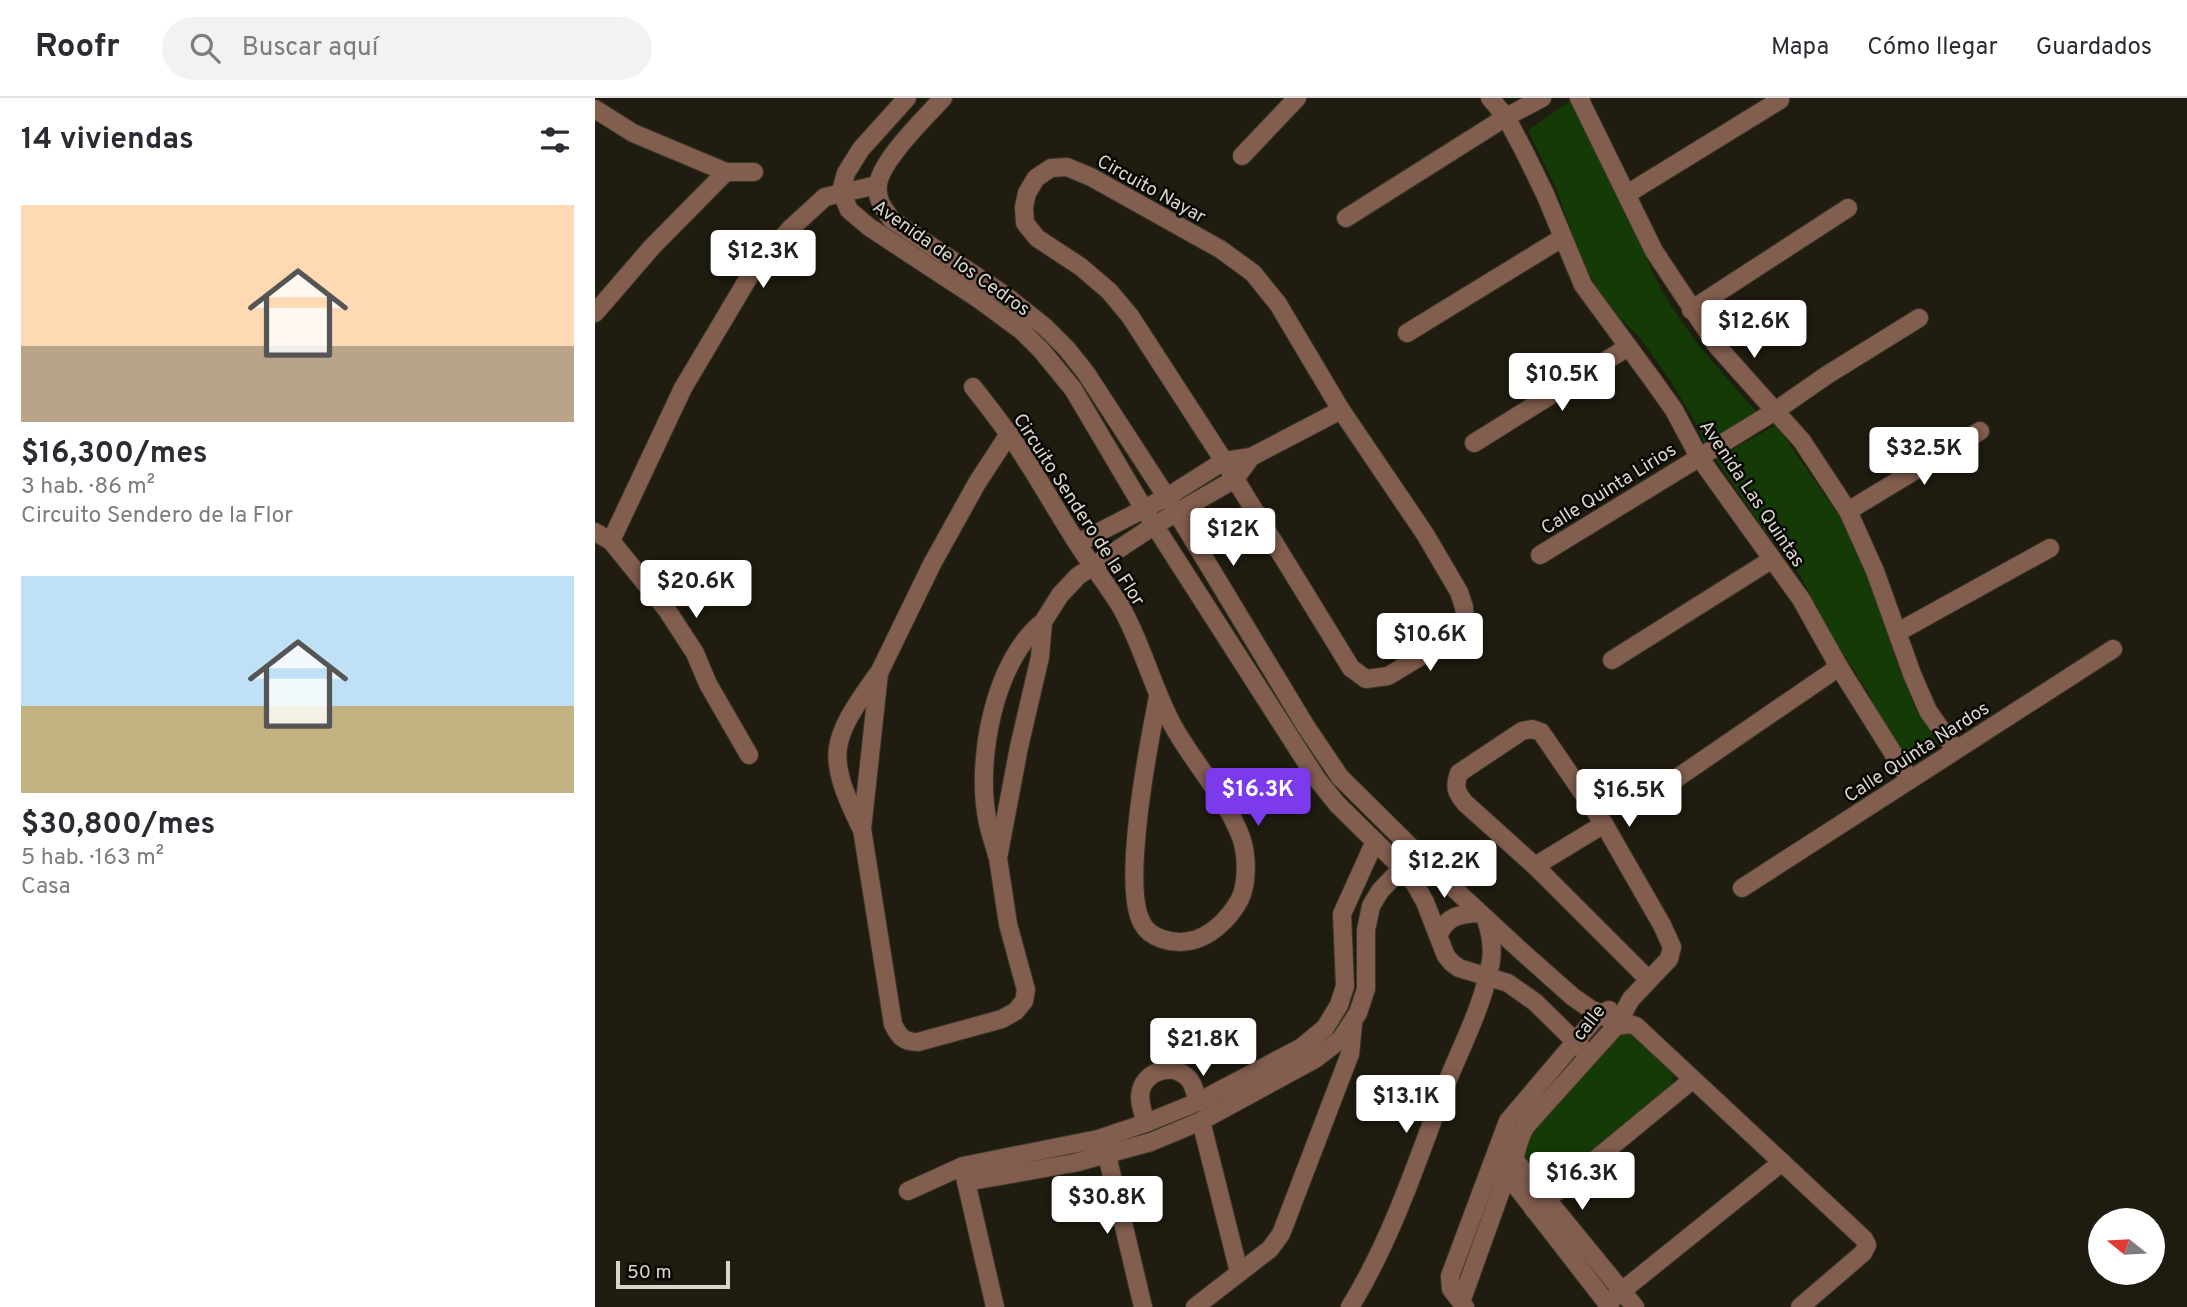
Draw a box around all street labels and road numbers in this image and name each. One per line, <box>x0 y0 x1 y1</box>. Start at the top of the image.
street label: Circuito Nayar <box>1092 150 1210 230</box>
street label: Avenida de los Cedros <box>868 195 1034 322</box>
street label: Circuito Sendero de la Flor <box>1007 409 1150 611</box>
street label: Avenida Las Quintas <box>1693 416 1809 572</box>
street label: Calle Quinta Lirios <box>1537 438 1681 541</box>
street label: Calle Quinta Nardos <box>1840 697 1994 809</box>
street label: calle <box>1568 1000 1611 1046</box>

